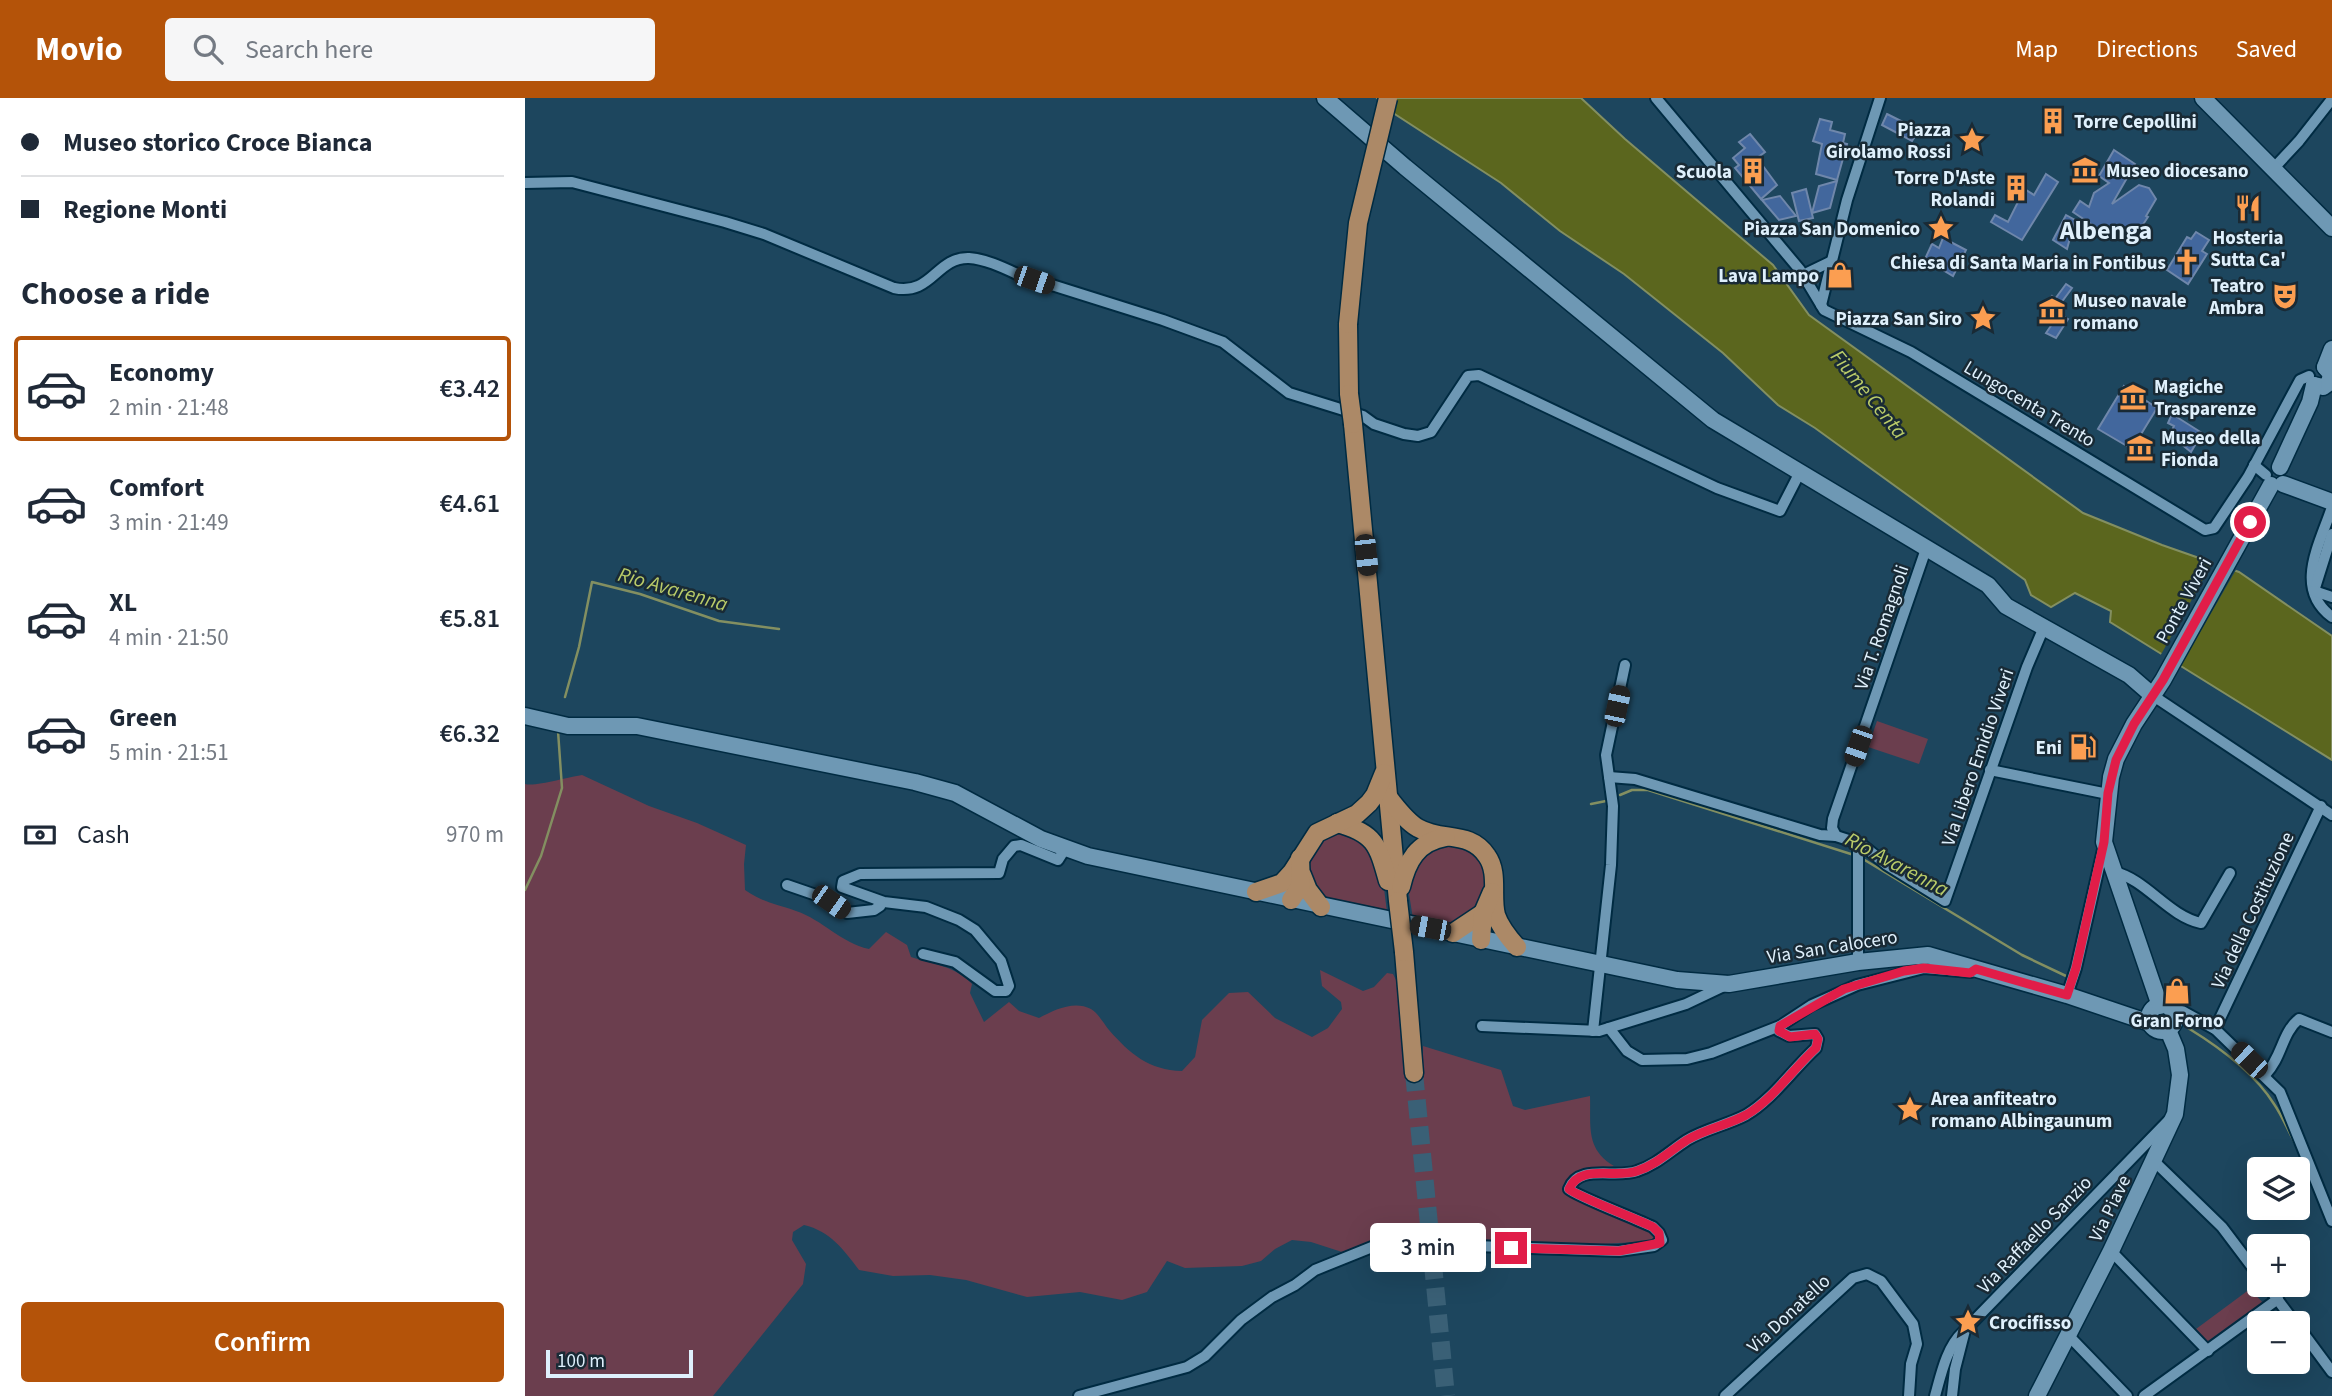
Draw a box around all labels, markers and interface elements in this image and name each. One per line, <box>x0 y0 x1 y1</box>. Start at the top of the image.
search box <box>165 18 655 81</box>
text: Movio <box>35 26 123 73</box>
icon: search <box>189 30 227 68</box>
text: Search here <box>245 31 373 68</box>
text: Map <box>2015 32 2058 67</box>
text: Directions <box>2096 32 2198 67</box>
text: Saved <box>2236 32 2297 67</box>
building icon: Torre Cepollini <box>2038 106 2068 136</box>
place label: Torre Cepollini <box>2074 109 2197 136</box>
place label: Piazza Girolamo Rossi <box>1826 117 1951 166</box>
text: Museo storico Croce Bianca <box>63 124 373 161</box>
place icon: Piazza Girolamo Rossi <box>1957 125 1987 155</box>
museum icon: Museo diocesano <box>2070 155 2100 185</box>
building icon: Scuola <box>1738 156 1768 186</box>
place label: Museo diocesano <box>2106 158 2249 185</box>
place label: Scuola <box>1676 159 1732 186</box>
place label: Torre D'Aste Rolandi <box>1894 165 1995 214</box>
building icon: Torre D'Aste Rolandi <box>2001 173 2031 203</box>
text: Regione Monti <box>63 191 227 228</box>
restaurant icon: Hosteria Sutta Ca' <box>2233 193 2263 223</box>
district label: Albenga <box>2059 212 2152 249</box>
place icon: Piazza San Domenico <box>1926 213 1956 243</box>
place label: Piazza San Domenico <box>1743 216 1920 243</box>
place label: Hosteria Sutta Ca' <box>2210 225 2286 274</box>
church icon: Chiesa di Santa Maria in Fontibus <box>2172 247 2202 277</box>
place label: Chiesa di Santa Maria in Fontibus <box>1890 250 2166 277</box>
shop icon: Lava Lampo <box>1825 260 1855 290</box>
car <box>1011 263 1058 297</box>
place label: Lava Lampo <box>1718 263 1819 290</box>
text: Choose a ride <box>21 271 210 317</box>
place label: Teatro Ambra <box>2208 273 2264 322</box>
theatre icon: Teatro Ambra <box>2270 281 2300 311</box>
place label: Museo navale romano <box>2073 288 2187 337</box>
museum icon: Museo navale romano <box>2037 296 2067 326</box>
place icon: Piazza San Siro <box>1968 303 1998 333</box>
place label: Piazza San Siro <box>1835 306 1962 333</box>
water label: Fiume Centa <box>1824 343 1914 445</box>
text: Economy <box>109 354 214 391</box>
street label: Lungocenta Trento <box>1958 354 2100 454</box>
icon: car <box>25 357 88 420</box>
text: €3.42 <box>439 370 500 407</box>
place label: Magiche Trasparenze <box>2154 374 2257 423</box>
museum icon: Magiche Trasparenze <box>2118 382 2148 412</box>
text: 2 min · 21:48 <box>109 391 229 424</box>
place label: Museo della Fionda <box>2161 425 2260 474</box>
museum icon: Museo della Fionda <box>2125 433 2155 463</box>
text: Comfort <box>109 469 204 506</box>
icon: car <box>25 472 88 535</box>
text: €4.61 <box>439 485 500 522</box>
text: 3 min · 21:49 <box>109 506 229 539</box>
route start <box>2234 506 2266 538</box>
car <box>1354 533 1379 577</box>
street label: Ponte Viveri <box>2150 553 2219 649</box>
water label: Rio Avarenna <box>615 559 731 619</box>
street label: Via T. Romagnoli <box>1848 561 1916 694</box>
text: XL <box>109 584 137 621</box>
icon: car <box>25 587 88 650</box>
text: €5.81 <box>439 600 500 637</box>
text: 4 min · 21:50 <box>109 621 229 654</box>
street label: Via Libero Emidio Viveri <box>1935 665 2021 850</box>
car <box>1603 683 1632 729</box>
text: Green <box>109 699 177 736</box>
icon: car <box>25 702 88 765</box>
text: €6.32 <box>439 715 500 752</box>
car <box>1842 723 1875 769</box>
fuel station icon: Eni <box>2068 732 2098 762</box>
place label: Eni <box>2035 735 2062 762</box>
text: 5 min · 21:51 <box>109 736 229 769</box>
icon: cash <box>21 816 59 854</box>
text: Cash <box>77 816 130 853</box>
text: 970 m <box>446 818 504 851</box>
water label: Rio Avarenna <box>1840 824 1954 904</box>
street label: Via della Costituzione <box>2205 828 2302 994</box>
car <box>808 881 855 923</box>
car <box>1408 914 1453 942</box>
street label: Via San Calocero <box>1765 924 1899 971</box>
shop icon: Gran Forno <box>2162 976 2192 1006</box>
place label: Gran Forno <box>2131 1008 2223 1035</box>
car <box>2227 1038 2272 1082</box>
place label: Area anfiteatro romano Albingaunum <box>1930 1086 2112 1135</box>
place icon: Area anfiteatro romano Albingaunum <box>1895 1094 1925 1124</box>
map controls <box>2247 1157 2310 1374</box>
button: layers <box>2247 1157 2310 1220</box>
street label: Via Raffaello Sanzio <box>1972 1170 2099 1300</box>
street label: Via Piave <box>2083 1171 2138 1247</box>
callout: 3 min <box>1371 1224 1487 1272</box>
text: 3 min <box>1401 1231 1455 1264</box>
route end <box>1495 1232 1527 1264</box>
button: + <box>2247 1234 2310 1297</box>
street label: Via Donatello <box>1741 1268 1837 1360</box>
button: Confirm <box>21 1302 504 1382</box>
place icon: Crocifisso <box>1953 1307 1983 1337</box>
place label: Crocifisso <box>1989 1310 2071 1337</box>
button: − <box>2247 1311 2310 1374</box>
scale bar <box>546 1347 693 1379</box>
text: 100 m <box>557 1348 605 1375</box>

